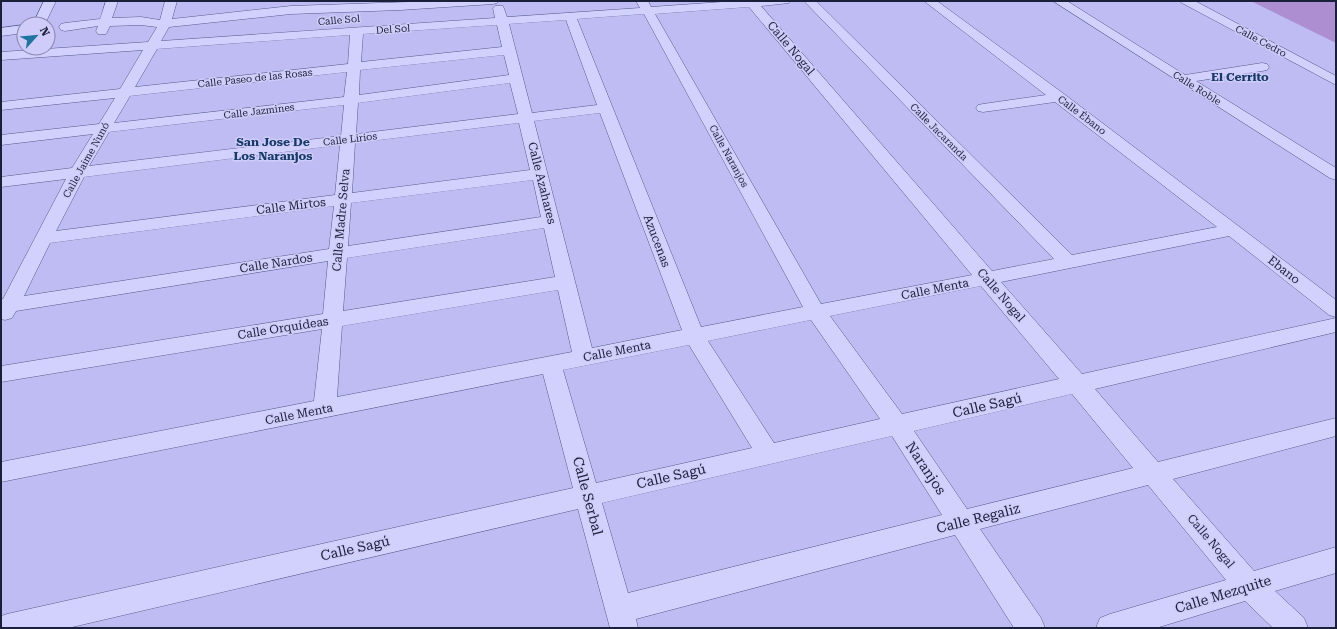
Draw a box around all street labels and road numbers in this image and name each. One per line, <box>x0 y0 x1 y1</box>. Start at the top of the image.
street label: Calle Sol <box>317 13 361 27</box>
street label: Calle Nogal <box>764 18 818 78</box>
street label: Del Sol <box>375 22 411 36</box>
street label: Calle Cedro <box>1234 23 1288 59</box>
street label: Calle Paseo de las Rosas <box>197 66 313 89</box>
street label: Calle Roble <box>1171 69 1224 107</box>
street label: Calle Ébano <box>1056 93 1108 137</box>
street label: Calle Jazmines <box>223 101 295 121</box>
street label: Calle Jacaranda <box>908 101 970 163</box>
street label: Calle Jaime Nunó <box>61 120 111 200</box>
street label: Calle Naranjos <box>707 123 751 189</box>
street label: Calle Lirios <box>322 130 378 148</box>
street label: Calle Azahares <box>525 140 559 226</box>
street label: Calle Madre Selva <box>330 168 353 272</box>
street label: Calle Mirtos <box>255 195 327 217</box>
street label: Azucenas <box>641 213 673 269</box>
street label: Calle Nardos <box>239 250 314 276</box>
street label: Ebano <box>1265 253 1303 287</box>
street label: Calle Nogal <box>974 266 1028 325</box>
street label: Calle Menta <box>900 275 971 302</box>
street label: Calle Orquídeas <box>237 314 330 342</box>
street label: Calle Menta <box>582 337 653 364</box>
street label: Calle Sagú <box>951 389 1023 421</box>
street label: Calle Menta <box>264 400 335 427</box>
street label: Naranjos <box>903 439 950 498</box>
street label: Calle Serbal <box>570 455 606 538</box>
street label: Calle Sagú <box>635 460 707 492</box>
street label: Calle Regaliz <box>935 500 1022 536</box>
street label: Calle Nogal <box>1184 511 1238 571</box>
street label: Calle Sagú <box>319 532 391 564</box>
street label: Calle Mezquite <box>1173 572 1273 616</box>

